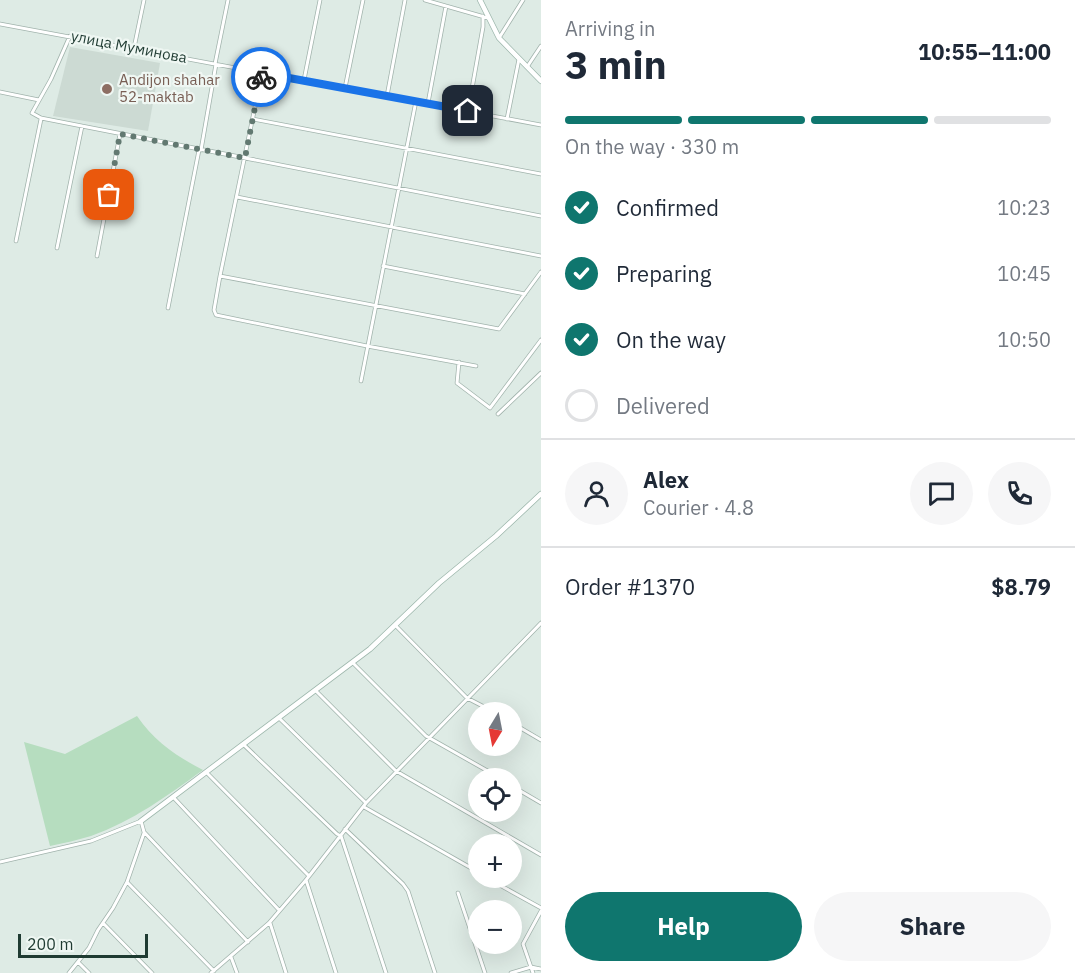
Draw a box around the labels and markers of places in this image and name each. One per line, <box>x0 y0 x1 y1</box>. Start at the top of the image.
place label: Andijon shahar 52-maktab <box>119 70 220 106</box>
marker: Andijon shahar 52-maktab <box>100 82 114 96</box>
pin <box>442 85 493 136</box>
pin <box>83 169 134 220</box>

